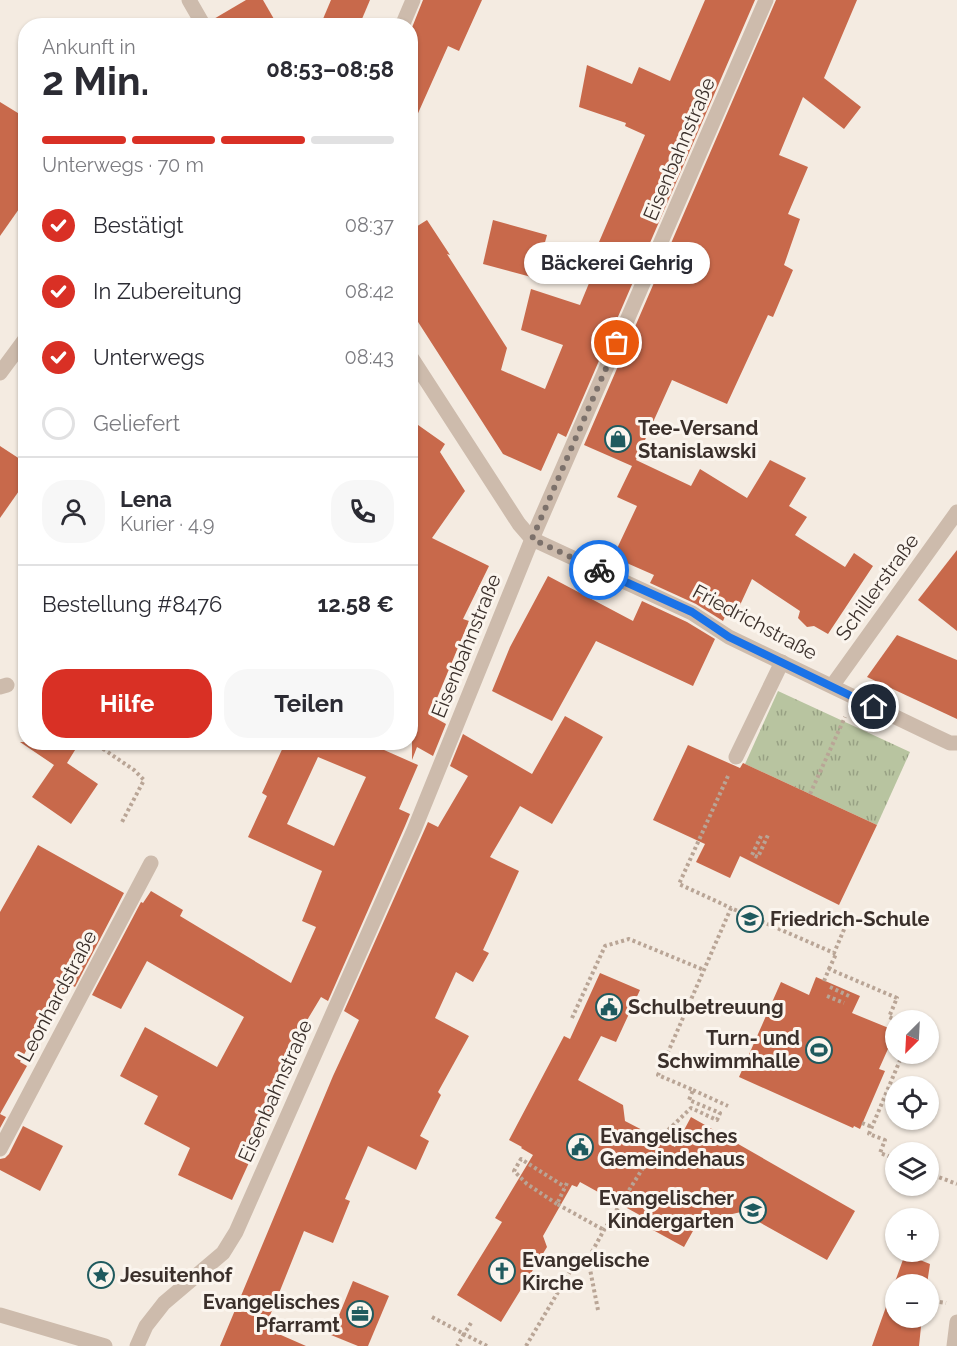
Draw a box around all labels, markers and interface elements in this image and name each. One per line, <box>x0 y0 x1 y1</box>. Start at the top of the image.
text: Ankunft in <box>42 35 136 59</box>
text: 08:53–08:58 <box>266 56 394 82</box>
text: 2 Min. <box>42 58 149 104</box>
street label: Eisenbahnstraße <box>638 74 720 224</box>
text: Unterwegs · 70 m <box>42 153 204 177</box>
icon: check <box>42 209 75 242</box>
text: Bestätigt <box>93 212 184 238</box>
text: 08:37 <box>345 213 394 237</box>
callout: Bäckerei Gehrig <box>524 241 710 283</box>
text: Bäckerei Gehrig <box>541 251 693 275</box>
icon: check <box>42 275 75 308</box>
text: In Zubereitung <box>93 278 242 304</box>
text: 08:42 <box>345 279 394 303</box>
pin <box>591 317 642 368</box>
icon: bag <box>600 326 633 359</box>
icon: check <box>42 341 75 374</box>
text: Unterwegs <box>93 344 205 370</box>
text: 08:43 <box>345 345 394 369</box>
text: Geliefert <box>93 410 180 436</box>
place label: Tee-Versand Stanislawski <box>638 416 758 463</box>
shop icon: Tee-Versand Stanislawski <box>603 424 633 454</box>
button: person <box>42 480 105 543</box>
button: phone <box>331 480 394 543</box>
text: Lena <box>120 486 172 512</box>
text: Kurier · 4.9 <box>120 512 214 536</box>
street label: Schillerstraße <box>830 529 924 645</box>
courier <box>569 540 629 600</box>
icon: bike <box>583 554 616 587</box>
street label: Eisenbahnstraße <box>426 570 506 722</box>
street label: Friedrichstraße <box>689 579 822 665</box>
text: Bestellung #8476 <box>42 591 222 617</box>
text: 12.58 € <box>317 591 394 617</box>
button: Hilfe <box>42 669 212 738</box>
button: Teilen <box>224 669 394 738</box>
pin <box>848 681 899 732</box>
icon: home <box>857 690 890 723</box>
school or university icon: Friedrich-Schule <box>735 904 765 934</box>
place label: Friedrich-Schule <box>770 907 930 931</box>
street label: Leonhardstraße <box>12 926 102 1066</box>
public building icon: Schulbetreuung <box>594 992 624 1022</box>
place label: Schulbetreuung <box>628 995 784 1019</box>
north arrow <box>885 1010 939 1064</box>
map controls <box>885 1010 939 1328</box>
street label: Eisenbahnstraße <box>233 1016 317 1166</box>
place label: Turn- und Schwimmhalle <box>657 1026 800 1073</box>
sports icon: Turn- und Schwimmhalle <box>804 1035 834 1065</box>
button: locate <box>885 1076 939 1130</box>
place label: Evangelisches Gemeindehaus <box>600 1124 745 1171</box>
public building icon: Evangelisches Gemeindehaus <box>565 1132 595 1162</box>
button: layers <box>885 1142 939 1196</box>
place label: Evangelischer Kindergarten <box>599 1186 734 1233</box>
school or university icon: Evangelischer Kindergarten <box>738 1195 768 1225</box>
button: + <box>885 1208 939 1262</box>
place label: Evangelische Kirche <box>522 1248 649 1295</box>
church icon: Evangelische Kirche <box>487 1256 517 1286</box>
place icon: Jesuitenhof <box>86 1260 116 1290</box>
place label: Jesuitenhof <box>120 1263 233 1287</box>
button: − <box>885 1274 939 1328</box>
place label: Evangelisches Pfarramt <box>203 1290 340 1337</box>
office icon: Evangelisches Pfarramt <box>345 1299 375 1329</box>

